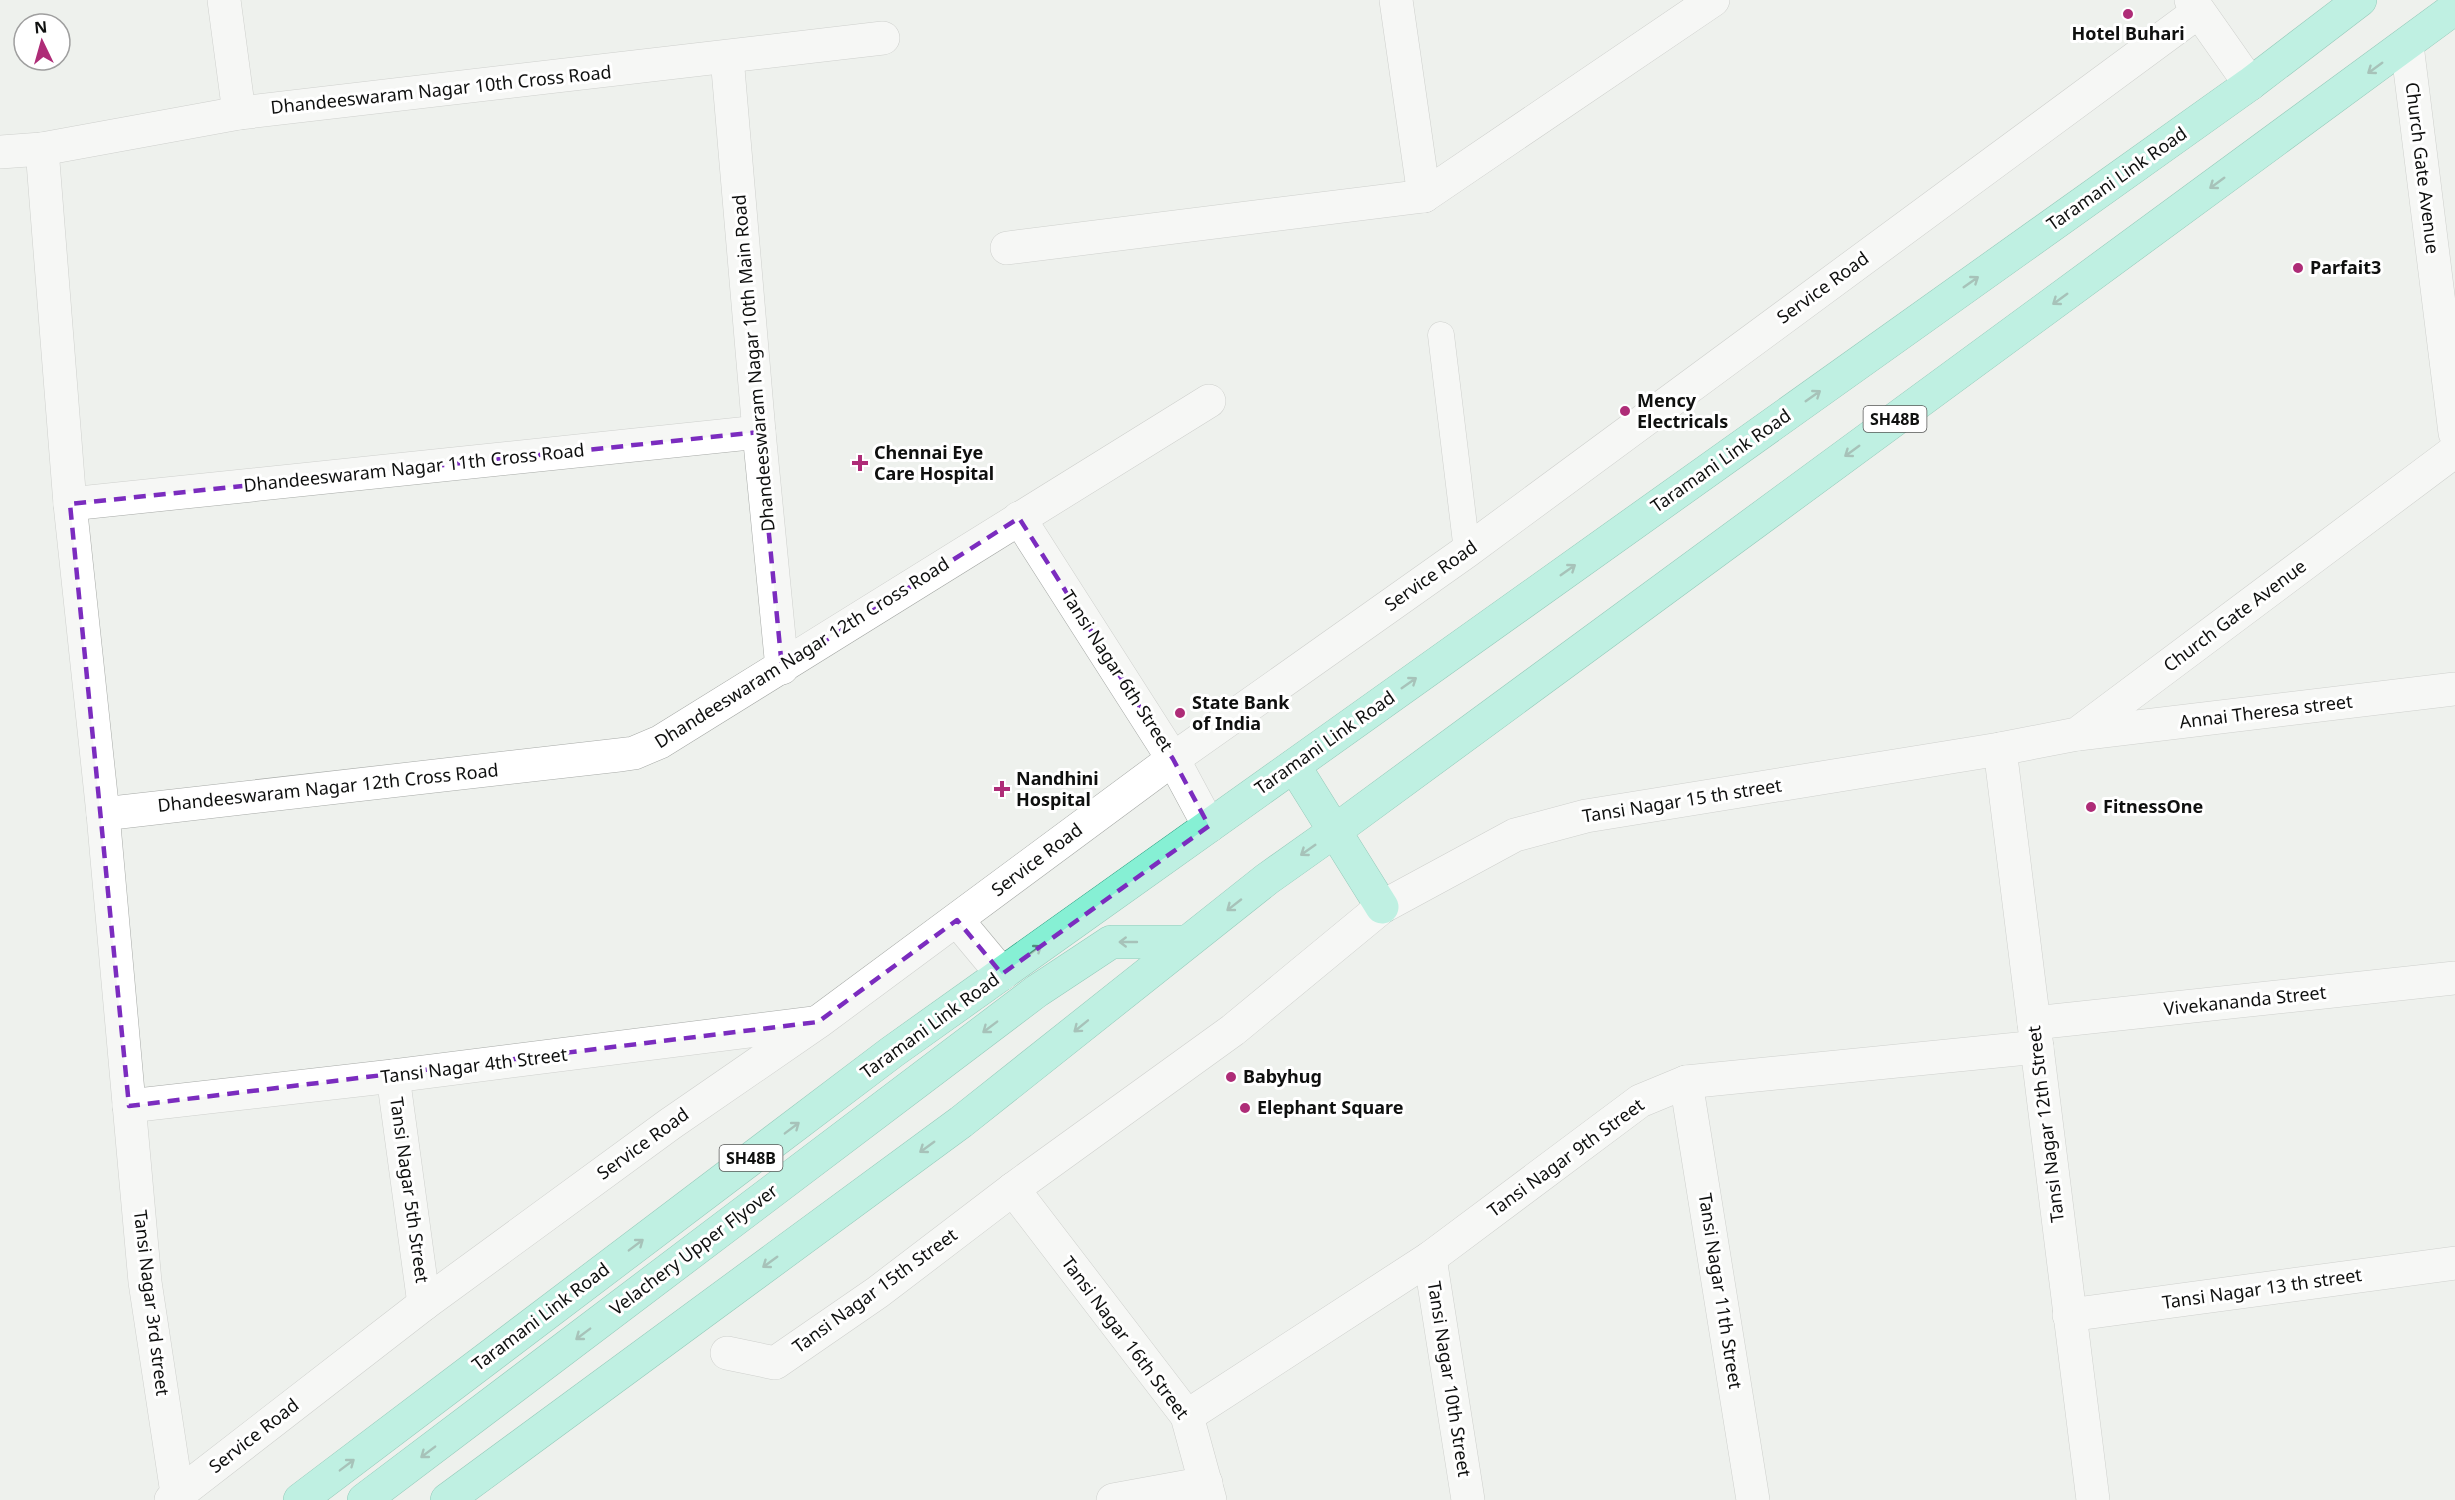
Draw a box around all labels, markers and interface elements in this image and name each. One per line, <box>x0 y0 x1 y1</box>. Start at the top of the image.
marker: Hotel Buhari <box>2121 7 2135 21</box>
north arrow <box>12 12 72 72</box>
text: N <box>33 16 48 39</box>
place label: Hotel Buhari <box>2071 21 2185 45</box>
street label: Dhandeeswaram Nagar 10th Cross Road <box>269 59 613 119</box>
one-way arrow <box>2367 62 2383 74</box>
street label: Church Gate Avenue <box>2401 81 2445 255</box>
street label: Taramani Link Road <box>2042 121 2191 236</box>
one-way arrow <box>2210 177 2226 190</box>
street label: Dhandeeswaram Nagar 10th Main Road <box>726 193 780 533</box>
street label: Service Road <box>1772 246 1873 329</box>
place label: Parfait3 <box>2310 255 2381 279</box>
marker: Parfait3 <box>2291 261 2305 275</box>
one-way arrow <box>1963 276 1979 289</box>
one-way arrow <box>2052 292 2068 305</box>
place label: Mency Electricals <box>1637 388 1728 433</box>
one-way arrow <box>1804 390 1820 402</box>
street label: Taramani Link Road <box>1646 403 1795 518</box>
marker: Mency Electricals <box>1618 404 1632 418</box>
road number: SH48B <box>1864 406 1926 432</box>
street label: Dhandeeswaram Nagar 11th Cross Road <box>242 437 586 497</box>
place label: Chennai Eye Care Hospital <box>874 440 994 485</box>
one-way arrow <box>1844 445 1860 457</box>
marker: Chennai Eye Care Hospital <box>851 454 869 472</box>
street label: Service Road <box>1379 534 1482 616</box>
street label: Dhandeeswaram Nagar 12th Cross Road <box>650 551 953 753</box>
street label: Church Gate Avenue <box>2158 554 2311 677</box>
one-way arrow <box>1560 564 1576 576</box>
street label: Tansi Nagar 6th Street <box>1057 585 1179 756</box>
one-way arrow <box>1401 677 1417 689</box>
street label: Taramani Link Road <box>1250 685 1399 800</box>
street label: Annai Theresa street <box>2178 688 2354 734</box>
place label: State Bank of India <box>1192 690 1290 735</box>
marker: State Bank of India <box>1173 706 1187 720</box>
street label: Dhandeeswaram Nagar 12th Cross Road <box>156 757 500 817</box>
place label: Nandhini Hospital <box>1016 766 1099 811</box>
street label: Tansi Nagar 15 th street <box>1581 772 1784 828</box>
marker: Nandhini Hospital <box>993 780 1011 798</box>
place label: FitnessOne <box>2103 794 2203 818</box>
marker: FitnessOne <box>2084 800 2098 814</box>
street label: Service Road <box>986 817 1087 901</box>
one-way arrow <box>1300 844 1316 856</box>
one-way arrow <box>1226 898 1242 911</box>
one-way arrow <box>1118 936 1138 948</box>
one-way arrow <box>1025 945 1041 957</box>
street label: Taramani Link Road <box>855 967 1004 1084</box>
street label: Vivekananda Street <box>2163 980 2328 1020</box>
one-way arrow <box>983 1020 999 1033</box>
one-way arrow <box>1073 1020 1089 1033</box>
street label: Tansi Nagar 12th Street <box>2021 1024 2069 1224</box>
street label: Tansi Nagar 4th Street <box>379 1042 569 1088</box>
place label: Babyhug <box>1243 1064 1322 1088</box>
marker: Babyhug <box>1224 1070 1238 1084</box>
street label: Tansi Nagar 9th Street <box>1482 1092 1649 1222</box>
street label: Tansi Nagar 5th Street <box>385 1095 435 1285</box>
place label: Elephant Square <box>1257 1095 1403 1119</box>
marker: Elephant Square <box>1238 1101 1252 1115</box>
street label: Service Road <box>592 1102 693 1185</box>
one-way arrow <box>783 1121 799 1134</box>
one-way arrow <box>920 1140 936 1153</box>
road number: SH48B <box>720 1145 783 1171</box>
street label: Velachery Upper Flyover <box>604 1178 783 1320</box>
street label: Tansi Nagar 11th Street <box>1694 1191 1748 1391</box>
street label: Tansi Nagar 3rd street <box>129 1209 175 1398</box>
street label: Tansi Nagar 15th Street <box>787 1222 962 1358</box>
one-way arrow <box>628 1239 644 1252</box>
street label: Tansi Nagar 16th Street <box>1057 1251 1195 1424</box>
one-way arrow <box>763 1256 779 1268</box>
street label: Taramani Link Road <box>467 1257 614 1376</box>
street label: Tansi Nagar 13 th street <box>2160 1262 2364 1314</box>
street label: Tansi Nagar 10th Street <box>1423 1279 1477 1479</box>
one-way arrow <box>576 1328 592 1340</box>
street label: Service Road <box>203 1393 303 1478</box>
one-way arrow <box>420 1445 436 1458</box>
one-way arrow <box>338 1458 354 1471</box>

